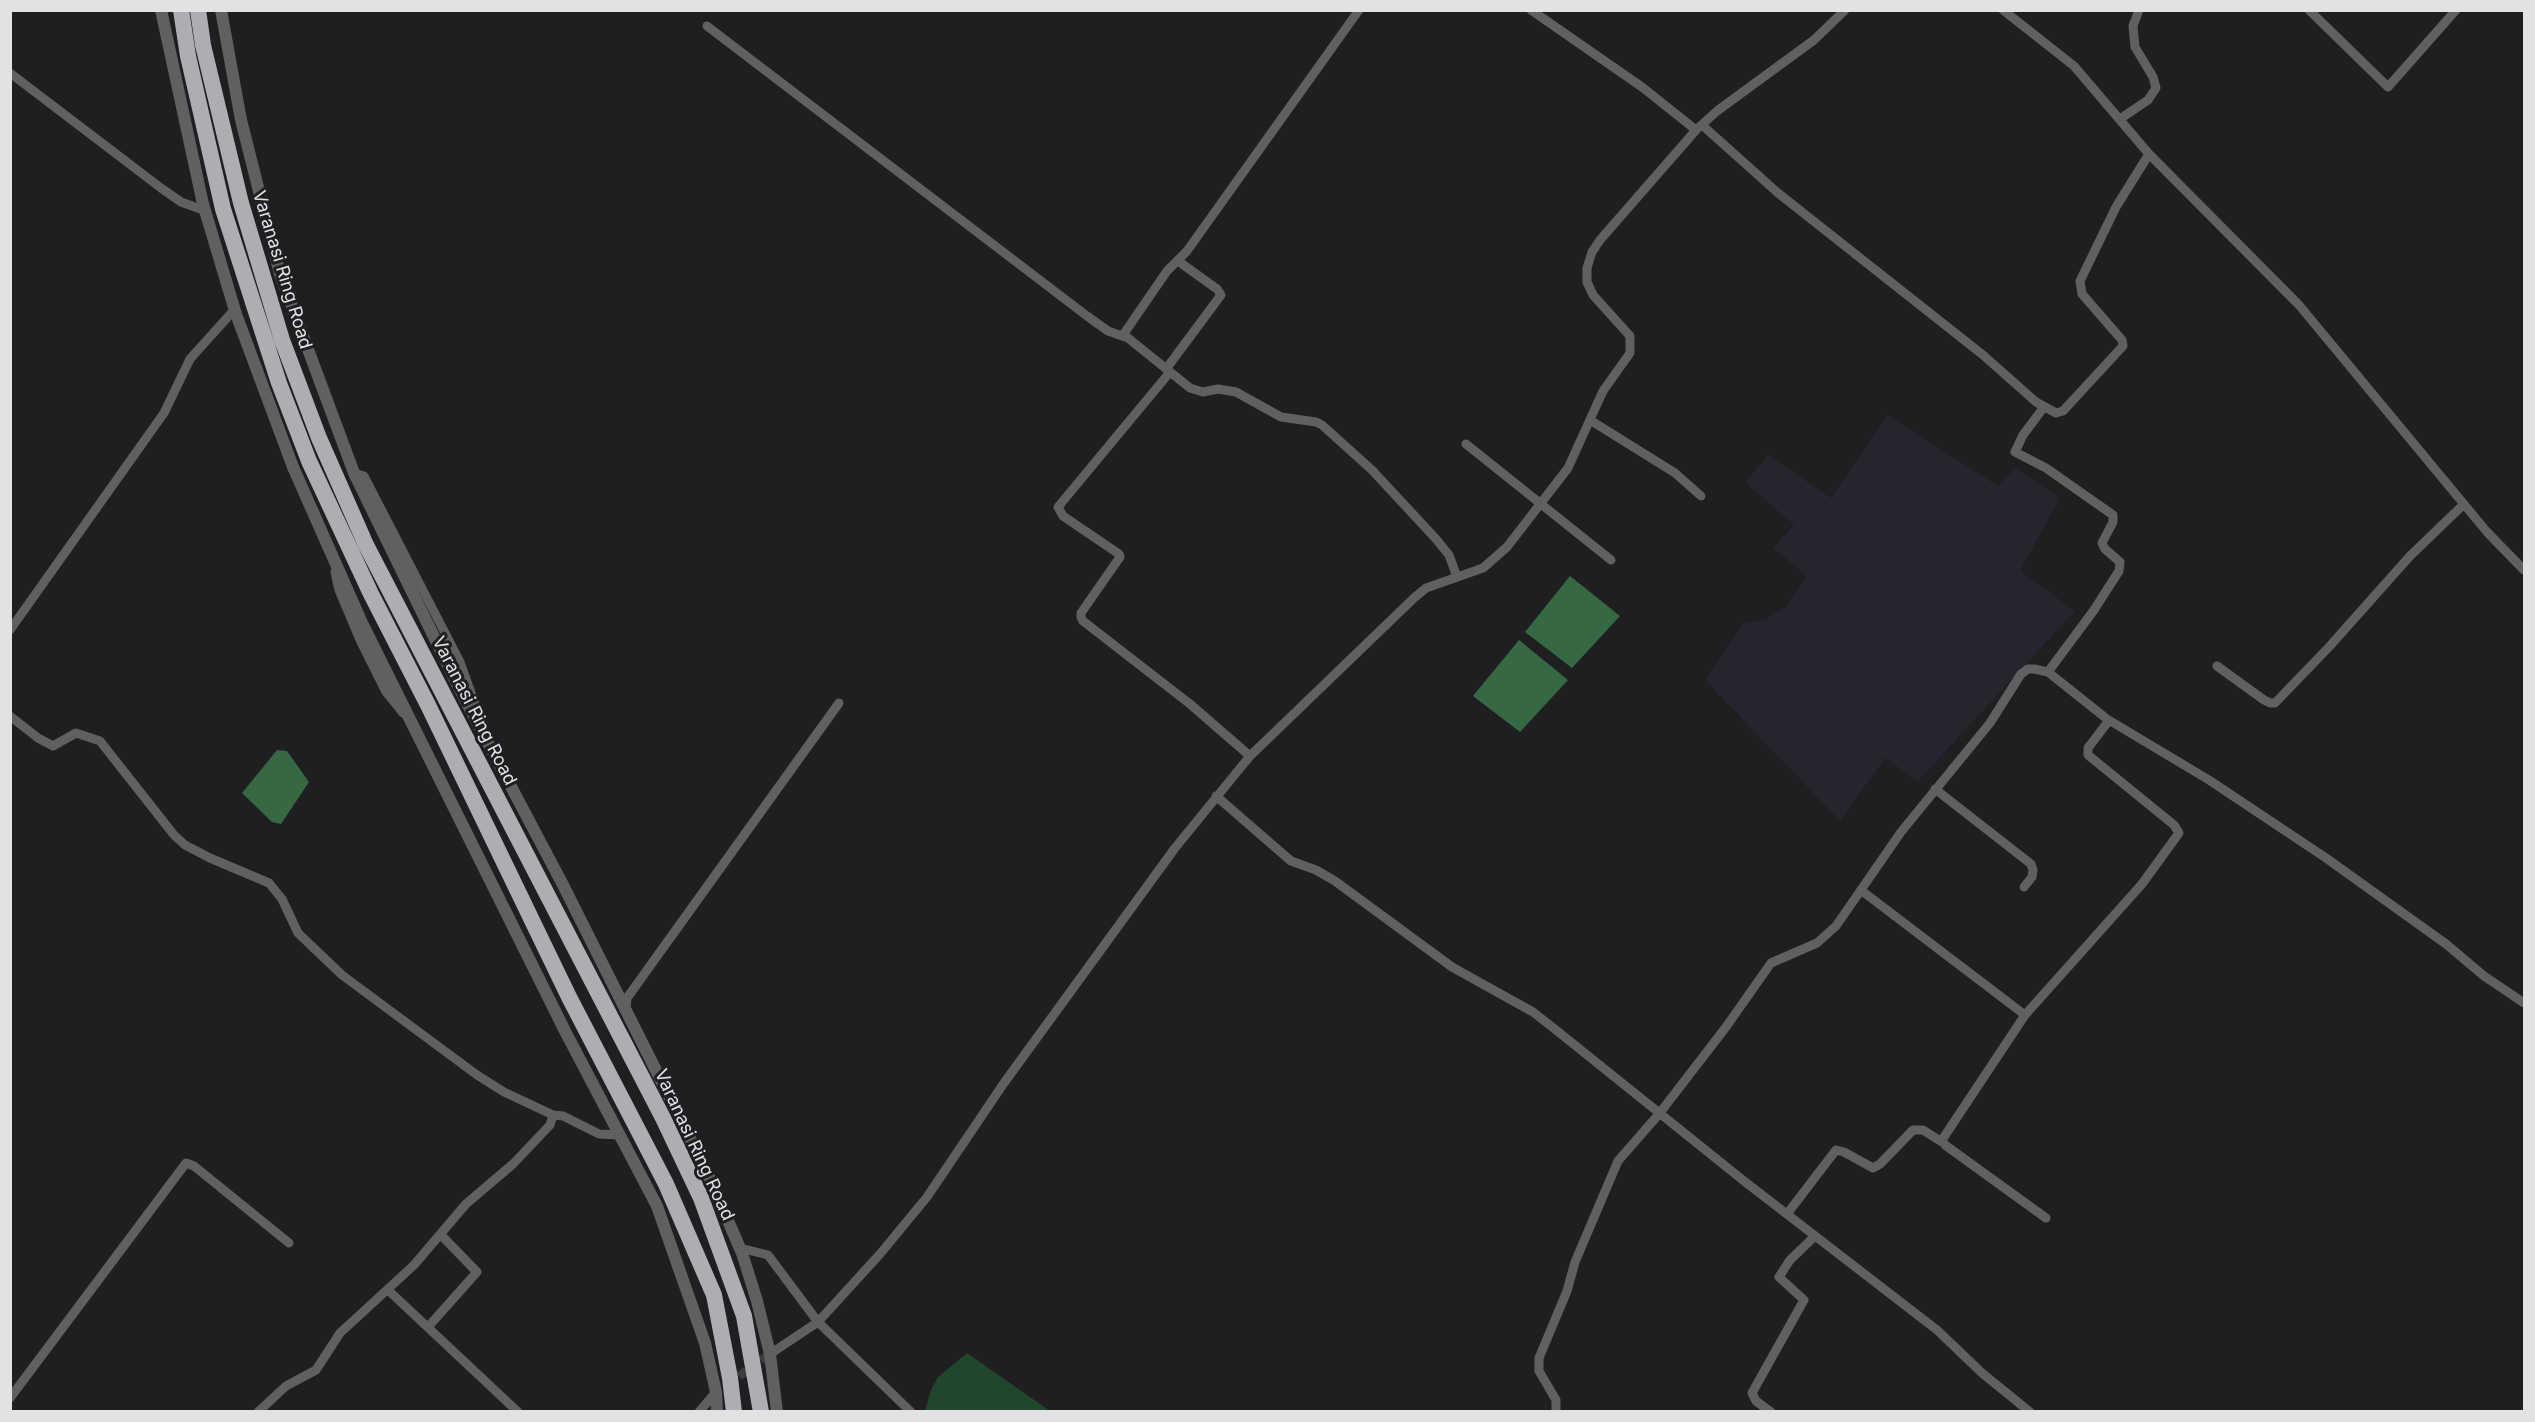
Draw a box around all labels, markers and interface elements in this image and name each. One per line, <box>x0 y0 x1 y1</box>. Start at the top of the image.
street label: Varanasi Ring Road <box>248 188 316 352</box>
street label: Varanasi Ring Road <box>427 633 521 789</box>
street label: Varanasi Ring Road <box>650 1066 738 1224</box>

